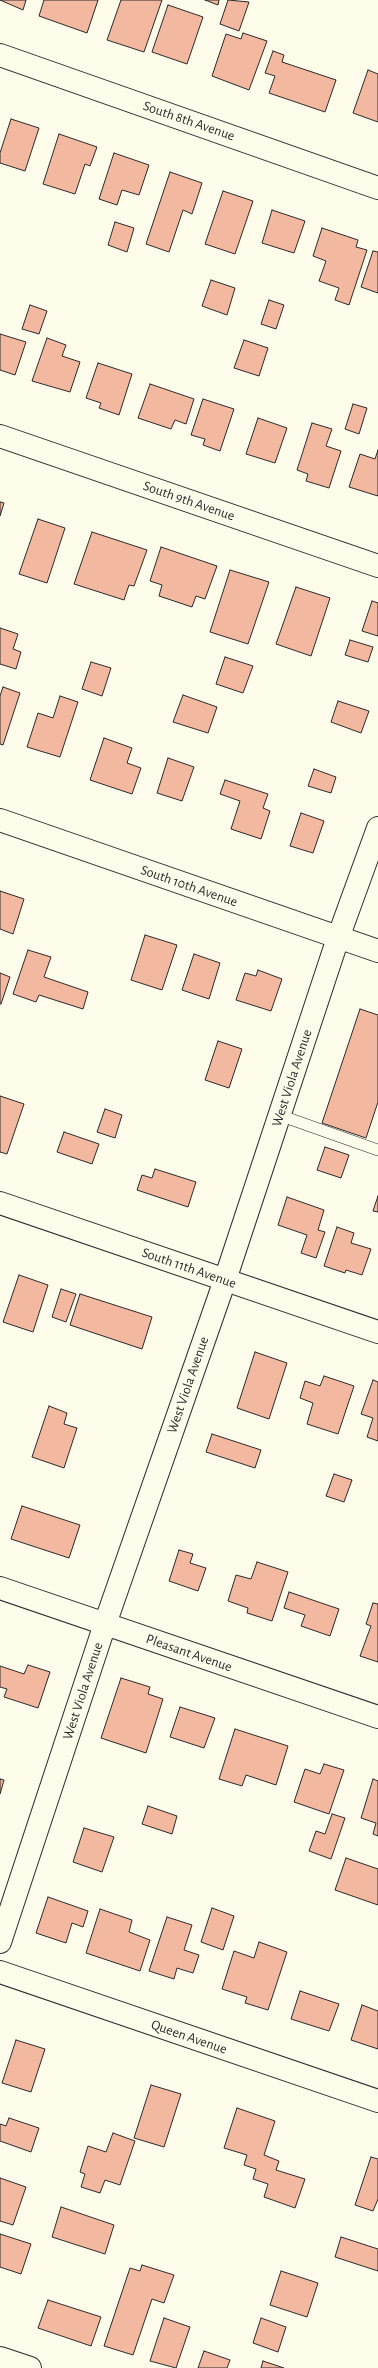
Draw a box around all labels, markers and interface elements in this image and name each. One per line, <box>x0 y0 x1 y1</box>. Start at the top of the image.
street label: South 8th Avenue <box>141 97 237 145</box>
street label: South 9th Avenue <box>141 477 237 525</box>
street label: South 10th Avenue <box>138 862 240 910</box>
street label: West Viola Avenue <box>268 1027 316 1129</box>
street label: South 11th Avenue <box>140 1244 238 1292</box>
street label: West Viola Avenue <box>164 1334 212 1436</box>
street label: Pleasant Avenue <box>144 1630 234 1676</box>
street label: West Viola Avenue <box>59 1640 107 1742</box>
street label: Queen Avenue <box>149 2016 229 2058</box>

